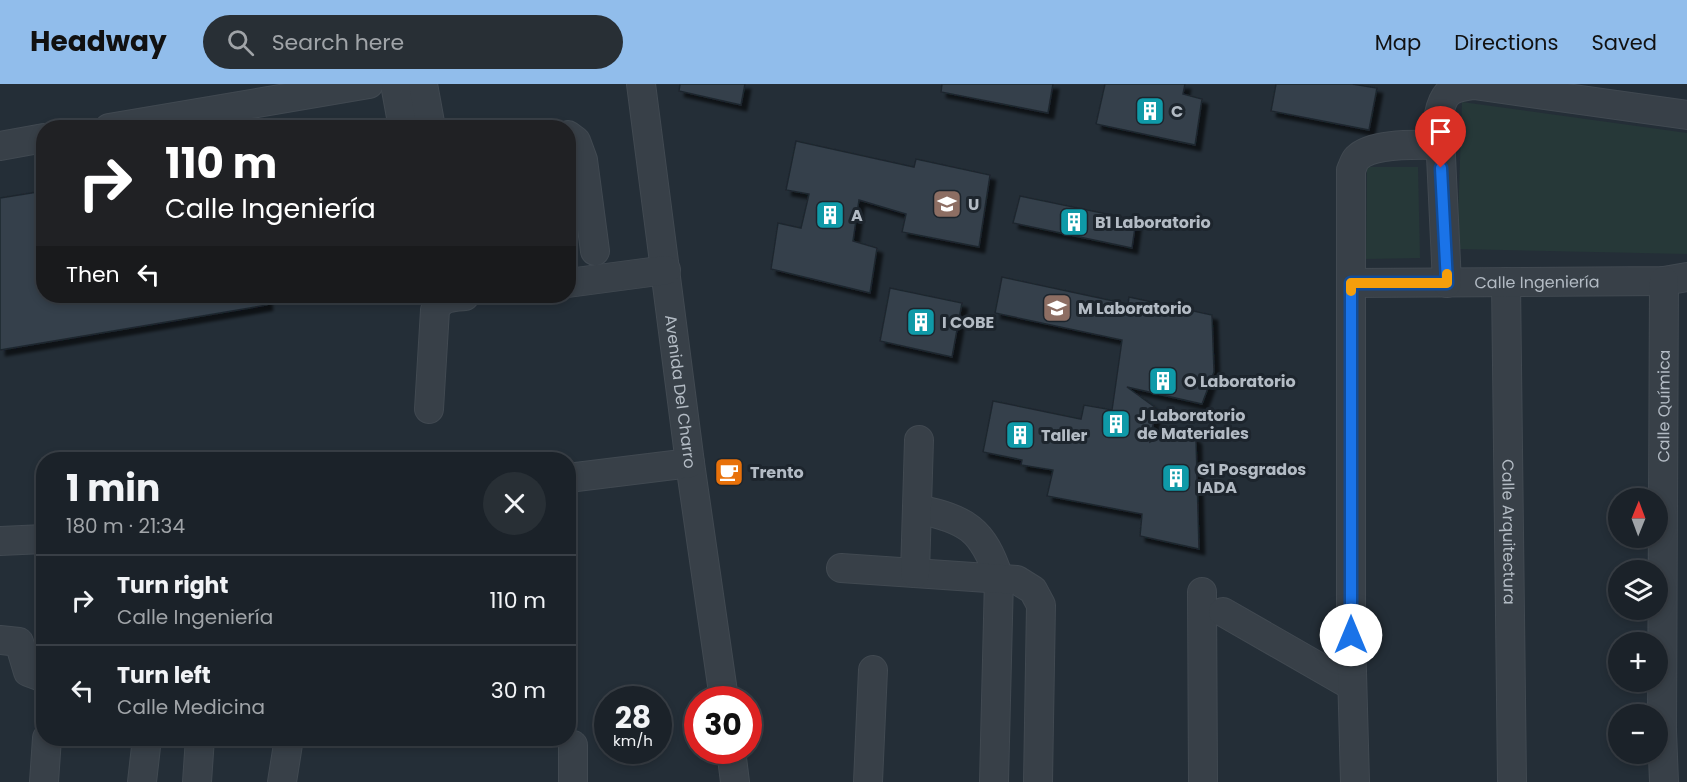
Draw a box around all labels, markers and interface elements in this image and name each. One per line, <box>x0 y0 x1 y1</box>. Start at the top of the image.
search box <box>203 15 623 69</box>
text: Headway <box>30 22 167 61</box>
icon: search <box>224 26 257 59</box>
text: Search here <box>272 27 404 58</box>
text: Map <box>1375 28 1421 57</box>
text: Directions <box>1454 28 1558 57</box>
text: Saved <box>1591 28 1657 57</box>
building icon: C <box>1134 95 1166 127</box>
place label: C <box>1171 100 1183 123</box>
pin <box>1415 106 1466 168</box>
icon: arrive <box>1424 115 1457 148</box>
text: 110 m <box>165 134 277 193</box>
icon: right <box>66 144 144 222</box>
school or university icon: U <box>931 188 963 220</box>
text: Calle Ingeniería <box>165 190 376 227</box>
place label: U <box>968 193 979 216</box>
building icon: A <box>814 199 846 231</box>
place label: A <box>851 204 863 227</box>
building icon: B1 Laboratorio <box>1058 206 1090 238</box>
place label: B1 Laboratorio <box>1095 211 1211 234</box>
icon: left <box>132 258 165 291</box>
text: Then <box>66 259 120 290</box>
street label: Calle Ingeniería <box>1474 270 1600 294</box>
school or university icon: M Laboratorio <box>1041 292 1073 324</box>
place label: M Laboratorio <box>1078 297 1192 320</box>
building icon: I COBE <box>905 306 937 338</box>
place label: I COBE <box>942 311 994 334</box>
street label: Avenida Del Charro <box>659 313 702 470</box>
street label: Calle Química <box>1652 349 1676 463</box>
building icon: O Laboratorio <box>1147 365 1179 397</box>
place label: O Laboratorio <box>1184 370 1296 393</box>
place label: J Laboratorio de Materiales <box>1137 404 1249 445</box>
building icon: J Laboratorio de Materiales <box>1100 408 1132 440</box>
building icon: Taller <box>1004 419 1036 451</box>
place label: Taller <box>1041 424 1088 447</box>
cafe icon: Trento <box>713 456 745 488</box>
place label: G1 Posgrados IADA <box>1197 458 1306 499</box>
street label: Calle Arquitectura <box>1496 459 1521 605</box>
place label: Trento <box>750 461 804 484</box>
building icon: G1 Posgrados IADA <box>1160 462 1192 494</box>
text: 1 min <box>66 463 160 514</box>
button: close <box>483 472 546 535</box>
north arrow <box>1608 488 1668 548</box>
map controls <box>1608 488 1668 764</box>
text: 180 m · 21:34 <box>66 512 185 540</box>
button: layers <box>1608 560 1668 620</box>
text: Turn right <box>117 570 228 601</box>
icon: right <box>66 584 99 617</box>
text: 110 m <box>490 585 546 616</box>
text: Calle Ingeniería <box>117 603 273 631</box>
position arrow <box>1319 603 1383 667</box>
button: + <box>1608 632 1668 692</box>
text: Turn left <box>117 660 211 691</box>
icon: left <box>66 674 99 707</box>
text: 30 m <box>491 675 546 706</box>
speed limit sign: 30 <box>684 686 762 764</box>
text: Calle Medicina <box>117 693 265 721</box>
text: 28 <box>615 696 651 739</box>
button: − <box>1608 704 1668 764</box>
text: km/h <box>613 730 653 751</box>

